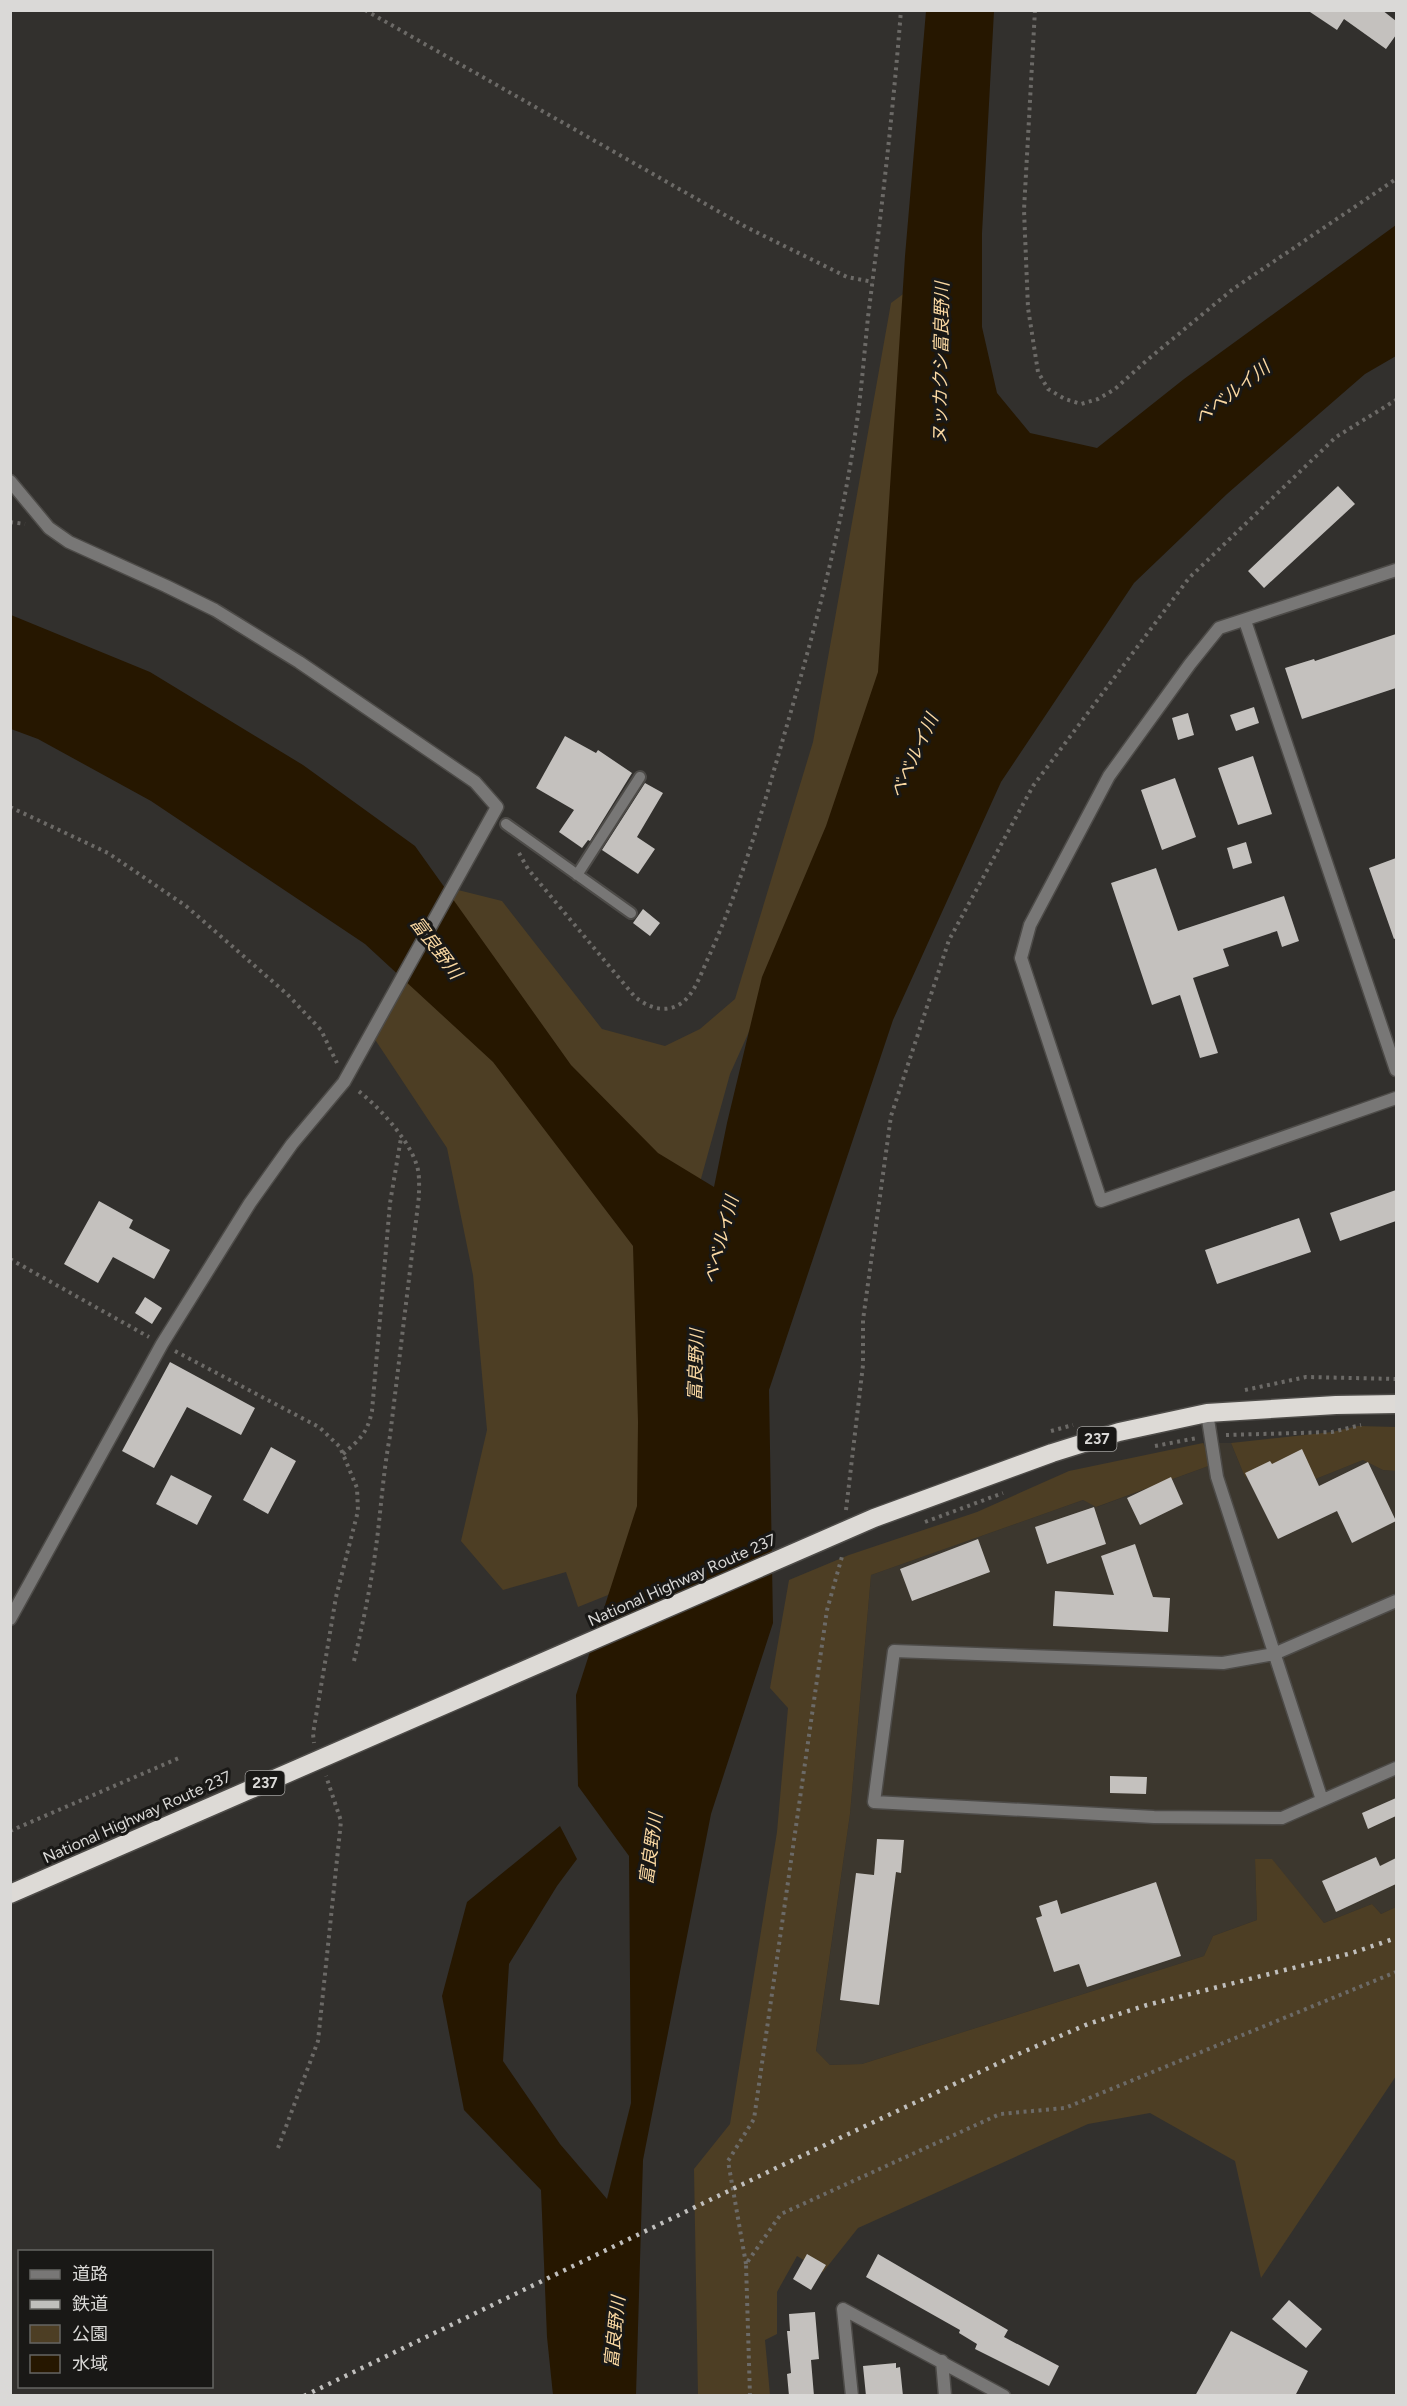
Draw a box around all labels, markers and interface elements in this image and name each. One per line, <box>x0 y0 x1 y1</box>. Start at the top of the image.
water label: ヌッカクシ富良野川 <box>929 280 953 444</box>
water label: ベベルイ川 <box>1190 355 1276 429</box>
water label: ベベルイ川 <box>885 709 944 801</box>
water label: 富良野川 <box>406 913 468 985</box>
water label: ベベルイ川 <box>699 1192 744 1286</box>
water label: 富良野川 <box>684 1327 708 1401</box>
road number: 237 <box>1078 1427 1116 1451</box>
street label: National Highway Route 237 <box>585 1530 779 1630</box>
street label: National Highway Route 237 <box>40 1767 234 1867</box>
road number: 237 <box>246 1771 284 1795</box>
water label: 富良野川 <box>635 1810 667 1886</box>
legend <box>18 2250 213 2388</box>
text: 道路 <box>72 2263 108 2285</box>
text: 鉄道 <box>72 2293 108 2315</box>
water label: 富良野川 <box>600 2293 630 2369</box>
text: 公園 <box>72 2323 108 2345</box>
text: 水域 <box>72 2353 108 2375</box>

